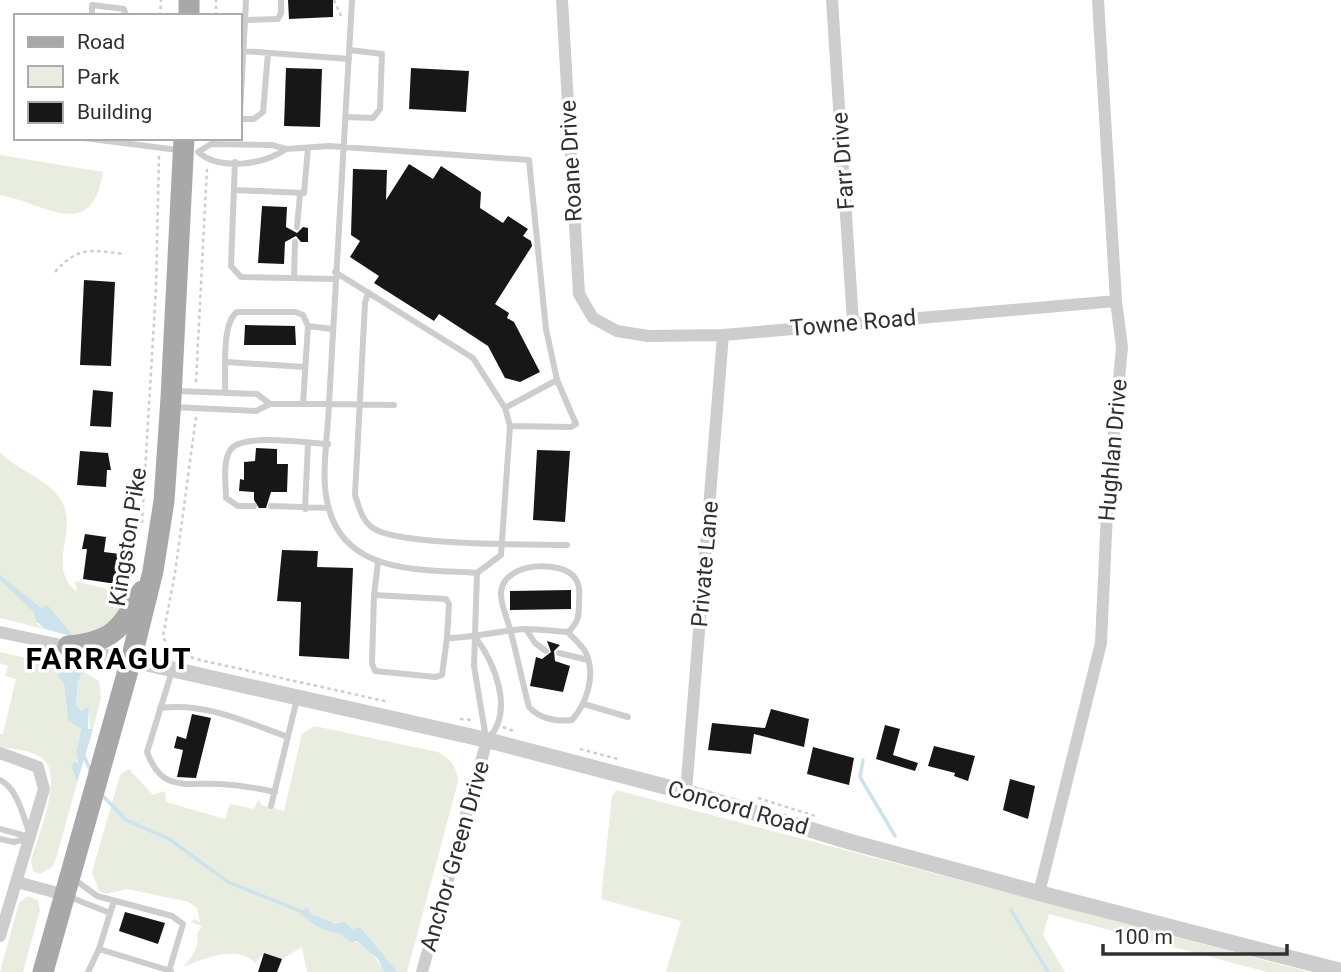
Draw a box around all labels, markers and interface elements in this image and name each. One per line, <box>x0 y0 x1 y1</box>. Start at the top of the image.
legend <box>14 14 242 140</box>
text: Road <box>77 30 125 54</box>
text: Park <box>77 65 120 89</box>
street label: Roane Drive <box>554 99 588 223</box>
text: Building <box>77 100 152 124</box>
street label: Farr Drive <box>826 111 860 211</box>
street label: Towne Road <box>789 304 917 342</box>
street label: Hughlan Drive <box>1093 378 1133 522</box>
street label: Kingston Pike <box>104 466 152 608</box>
street label: Private Lane <box>686 500 724 628</box>
district label: FARRAGUT <box>25 641 193 676</box>
street label: Anchor Green Drive <box>415 758 495 954</box>
street label: Concord Road <box>665 775 811 841</box>
scale bar <box>1103 912 1287 956</box>
text: 100 m <box>1114 925 1173 949</box>

